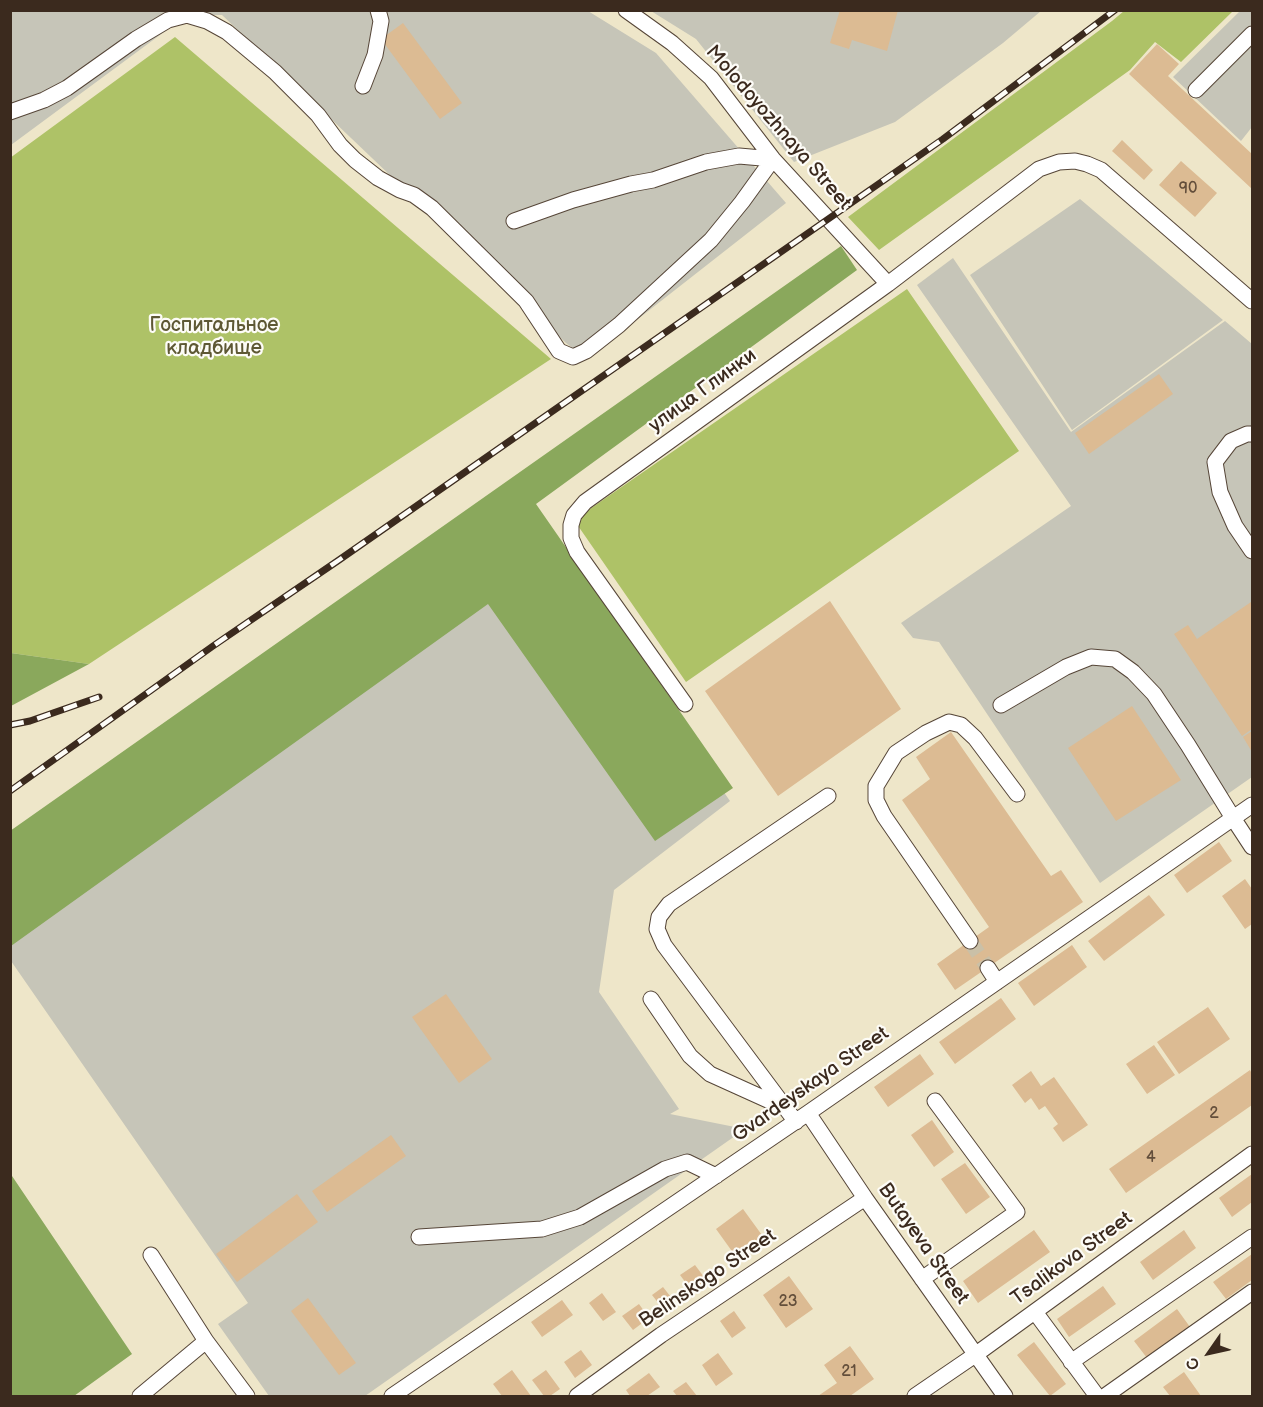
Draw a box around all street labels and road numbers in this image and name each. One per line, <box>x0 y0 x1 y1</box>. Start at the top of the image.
street label: Molodoyozhnaya Street <box>700 41 856 215</box>
street label: улица Глинки <box>644 344 762 438</box>
street label: Gvardeyskaya Street <box>728 1022 894 1148</box>
street label: Butayeva Street <box>872 1179 974 1309</box>
street label: Tsalikova Street <box>1007 1207 1137 1311</box>
street label: Belinskogo Street <box>635 1224 781 1334</box>

